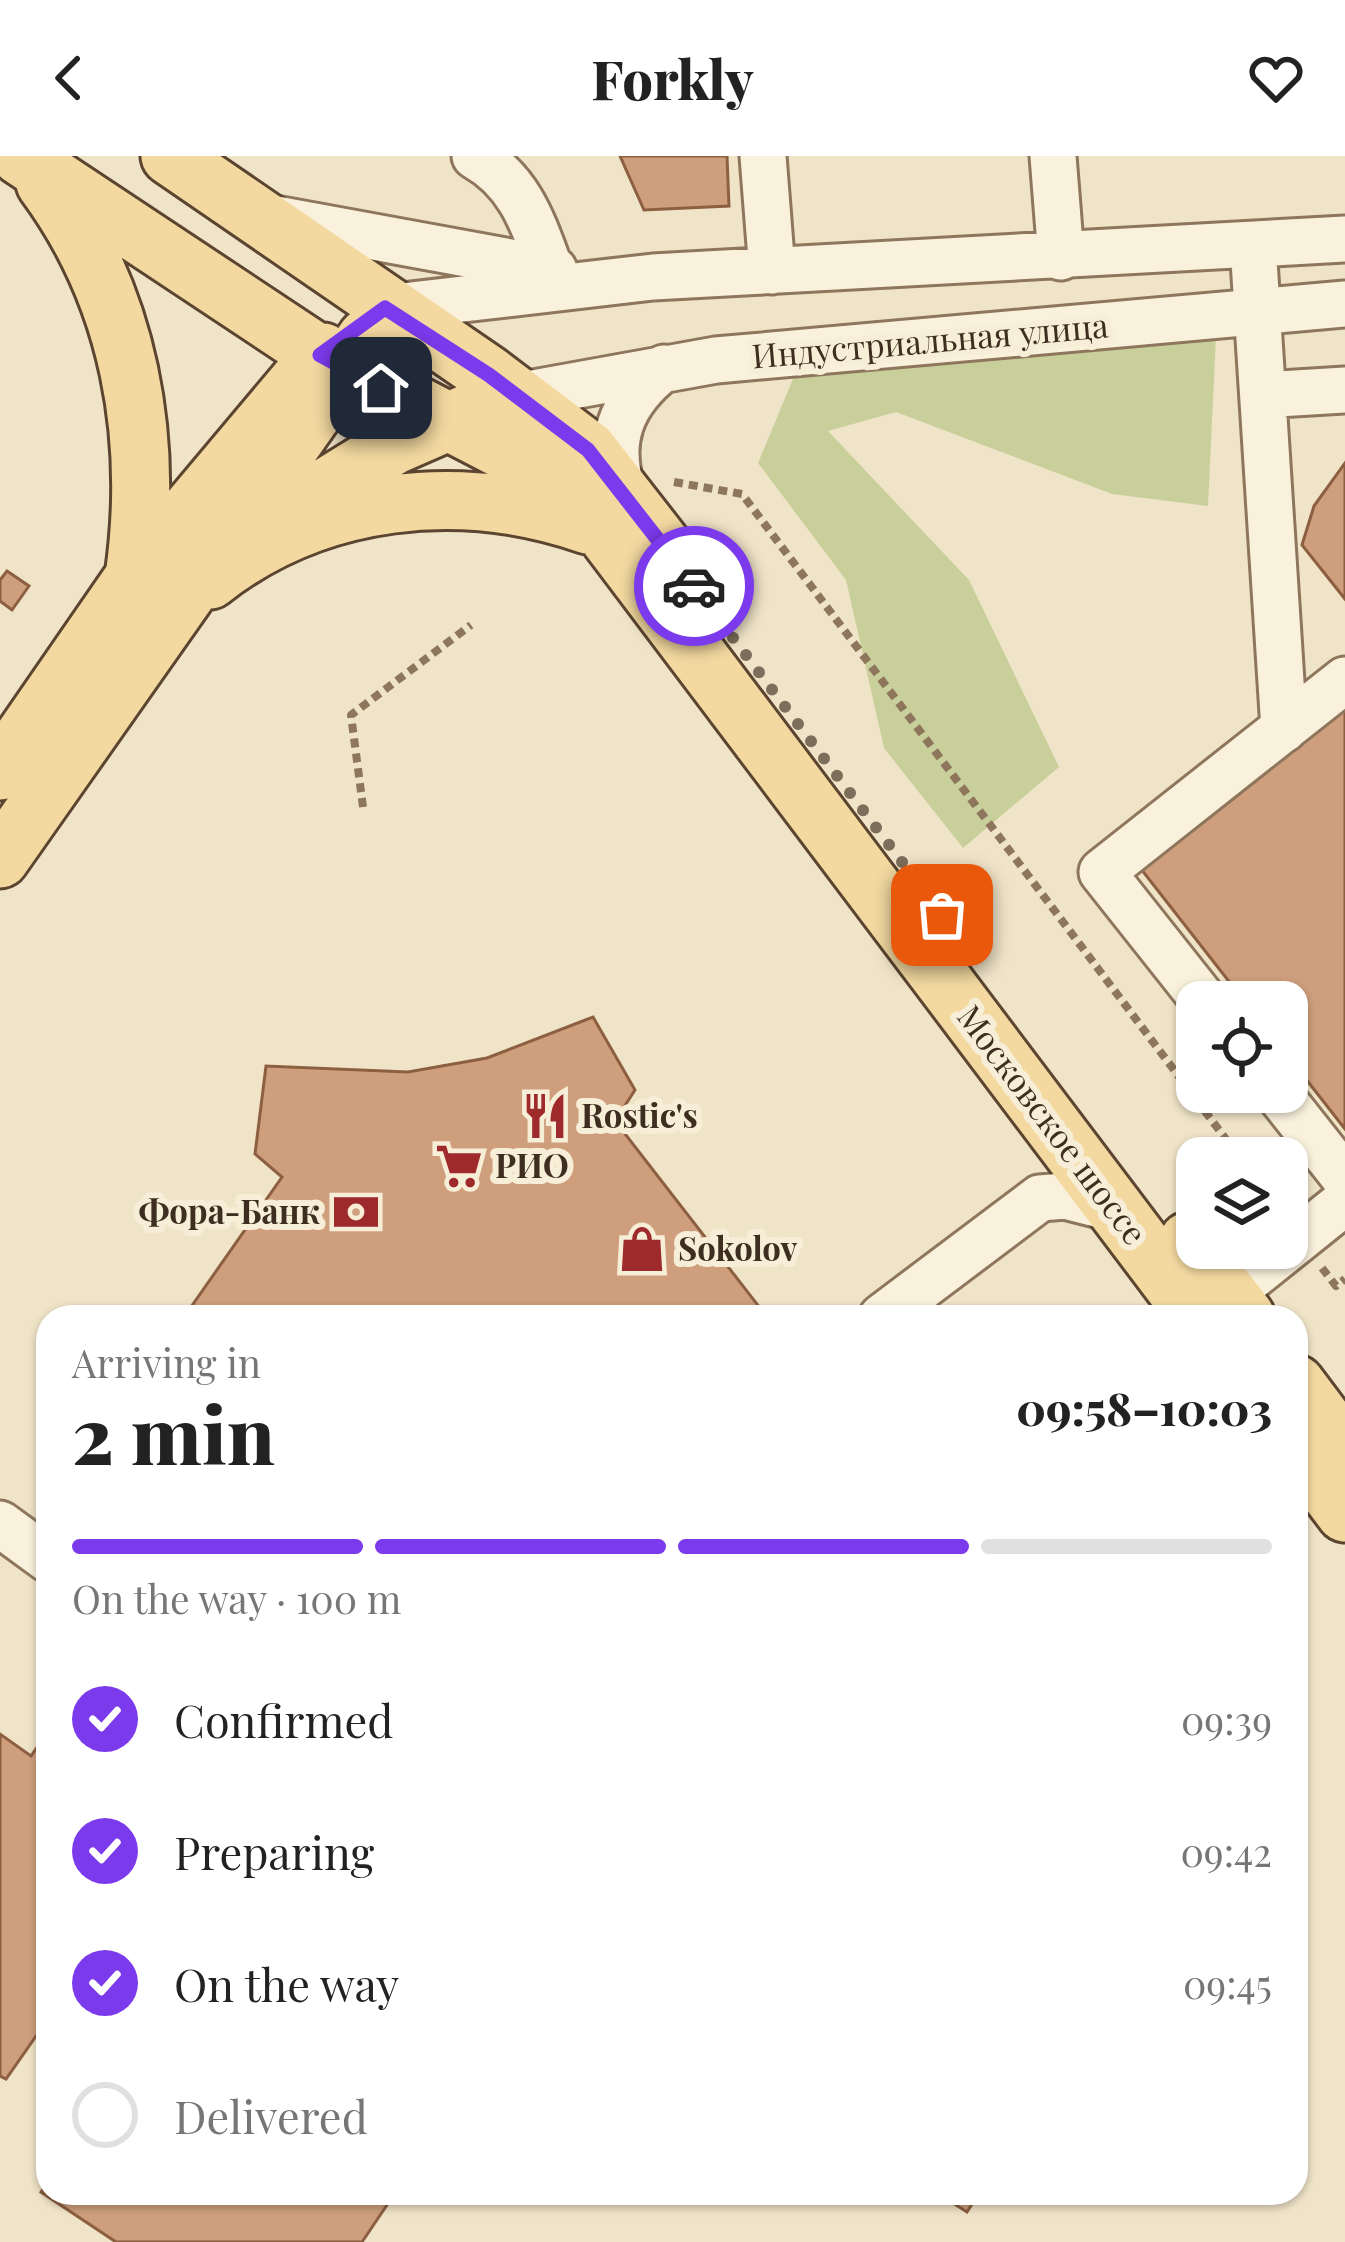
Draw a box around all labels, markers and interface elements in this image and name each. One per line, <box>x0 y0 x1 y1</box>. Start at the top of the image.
text: Forkly <box>591 42 754 114</box>
icon: back <box>36 45 102 111</box>
icon: heart <box>1243 45 1309 111</box>
street label: Индустриальная улица <box>750 301 1110 376</box>
pin <box>330 337 432 439</box>
icon: home <box>348 355 414 421</box>
courier <box>634 526 754 646</box>
icon: car <box>661 553 727 619</box>
pin <box>891 864 993 966</box>
icon: bag <box>909 882 975 948</box>
map controls <box>1176 981 1308 1269</box>
button: locate <box>1176 981 1308 1113</box>
street label: Московское шоссе <box>949 995 1158 1252</box>
restaurant icon: Rostic's <box>520 1091 570 1141</box>
place label: Rostic's <box>581 1092 698 1136</box>
button: layers <box>1176 1137 1308 1269</box>
supermarket icon: РИО <box>434 1141 484 1191</box>
place label: РИО <box>495 1142 569 1186</box>
bank icon: Фора-Банк <box>331 1187 381 1237</box>
place label: Фора-Банк <box>139 1188 320 1232</box>
shop icon: Sokolov <box>617 1224 667 1274</box>
place label: Sokolov <box>678 1225 798 1269</box>
text: Arriving in <box>72 1336 261 1388</box>
text: 09:58–10:03 <box>1016 1377 1272 1437</box>
text: 2 min <box>72 1381 275 1485</box>
text: On the way · 100 m <box>72 1572 401 1624</box>
icon: check <box>72 1686 138 1752</box>
text: Confirmed <box>174 1689 393 1749</box>
text: 09:39 <box>1181 1693 1272 1745</box>
icon: check <box>72 1818 138 1884</box>
text: Preparing <box>174 1821 374 1881</box>
text: 09:42 <box>1180 1825 1272 1877</box>
icon: check <box>72 1950 138 2016</box>
text: On the way <box>174 1953 399 2013</box>
text: 09:45 <box>1183 1957 1272 2009</box>
text: Delivered <box>174 2085 368 2145</box>

